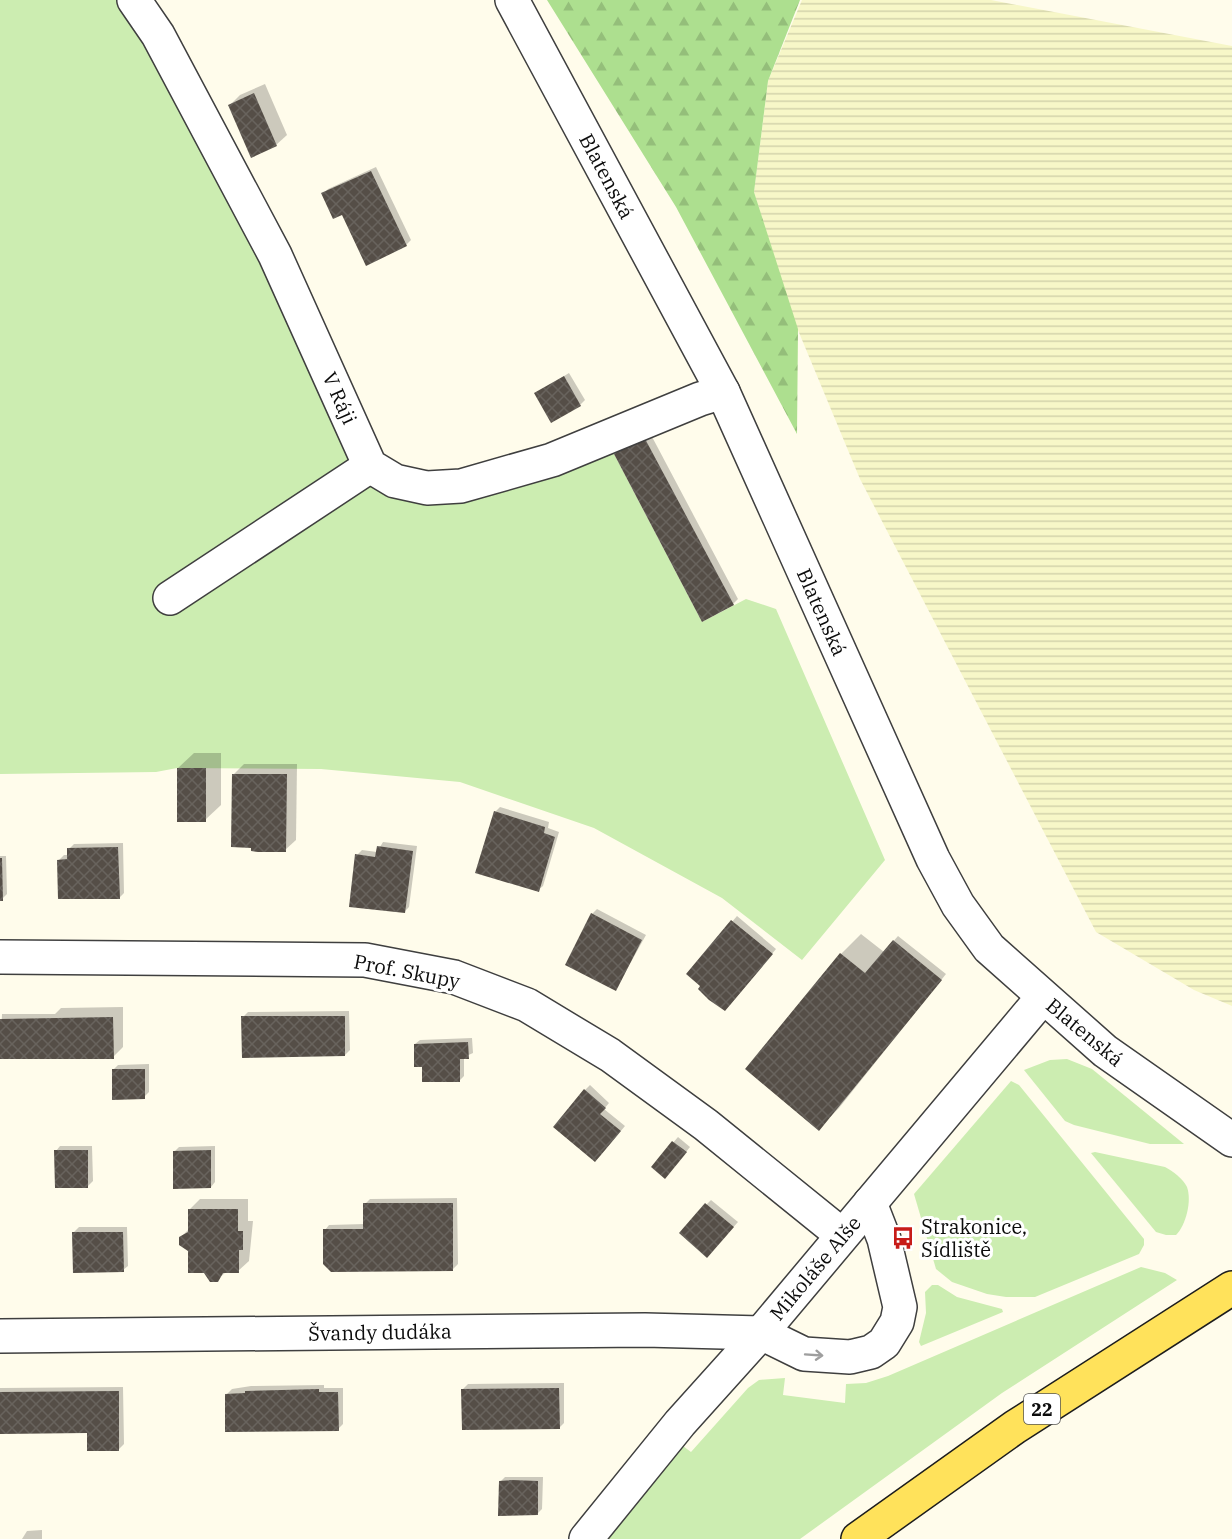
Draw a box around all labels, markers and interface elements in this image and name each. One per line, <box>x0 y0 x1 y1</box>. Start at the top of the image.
street label: Blatenská <box>573 129 641 223</box>
street label: V Ráji <box>317 368 363 428</box>
street label: Blatenská <box>791 564 853 660</box>
street label: Prof. Skupy <box>352 947 463 995</box>
street label: Blatenská <box>1041 992 1129 1072</box>
street label: Mikoláše Alše <box>763 1210 867 1326</box>
place label: Strakonice, Sídliště <box>921 1213 1027 1263</box>
bus stop icon: Strakonice, Sídliště <box>890 1225 916 1251</box>
street label: Švandy dudáka <box>308 1317 452 1347</box>
one-way arrow <box>804 1349 824 1360</box>
road number: 22 <box>1024 1394 1060 1424</box>

